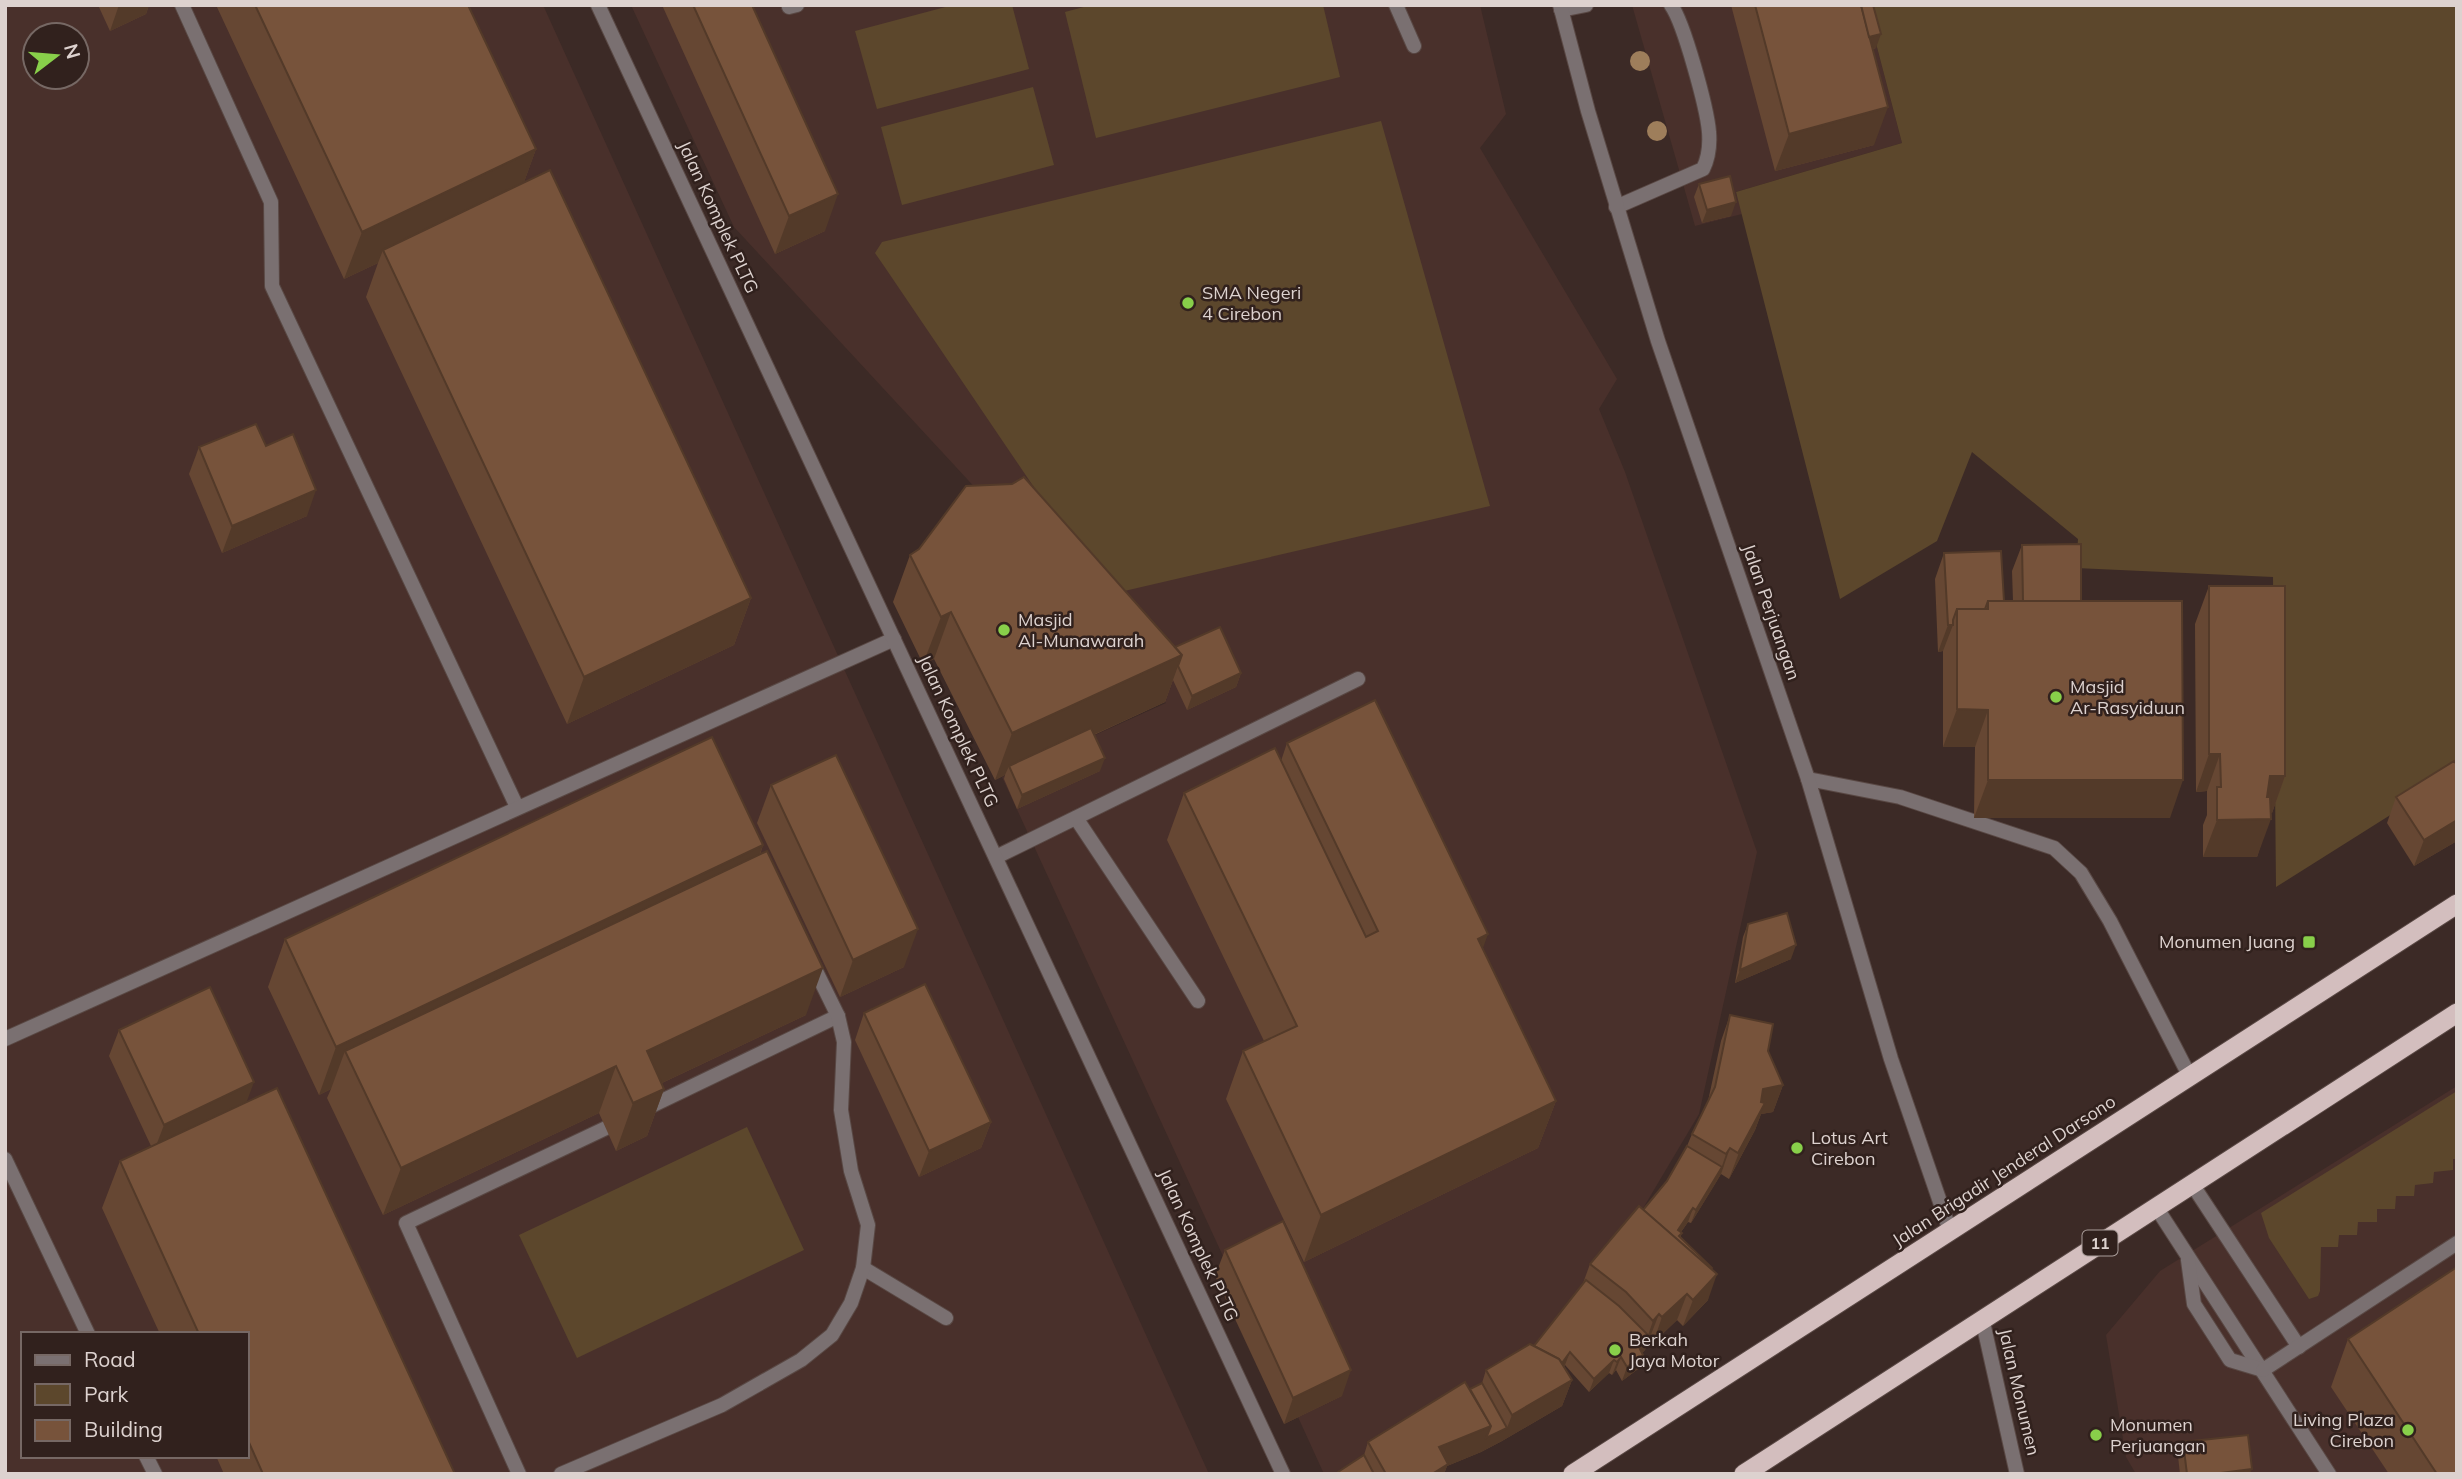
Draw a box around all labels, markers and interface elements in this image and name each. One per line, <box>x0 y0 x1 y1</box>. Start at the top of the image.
north arrow <box>21 21 91 91</box>
text: N <box>59 41 86 62</box>
street label: Jalan Komplek PLTG <box>673 137 764 297</box>
place label: SMA Negeri 4 Cirebon <box>1202 281 1301 325</box>
marker: SMA Negeri 4 Cirebon <box>1180 295 1196 311</box>
street label: Jalan Perjuangan <box>1737 541 1806 683</box>
place label: Masjid Al-Munawarah <box>1018 608 1144 652</box>
marker: Masjid Al-Munawarah <box>996 622 1012 638</box>
street label: Jalan Komplek PLTG <box>913 651 1004 811</box>
place label: Masjid Ar-Rasyiduun <box>2070 675 2185 719</box>
marker: Masjid Ar-Rasyiduun <box>2048 689 2064 705</box>
place label: Monumen Juang <box>2159 930 2295 953</box>
marker: Monumen Juang <box>2301 934 2317 950</box>
street label: Jalan Brigadir Jenderal Darsono <box>1888 1090 2120 1252</box>
place label: Lotus Art Cirebon <box>1811 1126 1888 1170</box>
marker: Lotus Art Cirebon <box>1789 1140 1805 1156</box>
street label: Jalan Komplek PLTG <box>1153 1165 1244 1325</box>
road number: 11 <box>2082 1231 2118 1256</box>
street label: Jalan Monumen <box>1994 1326 2045 1458</box>
place label: Berkah Jaya Motor <box>1629 1328 1720 1372</box>
legend <box>21 1332 248 1458</box>
marker: Berkah Jaya Motor <box>1607 1342 1623 1358</box>
text: Road <box>84 1346 135 1372</box>
text: Park <box>84 1381 128 1407</box>
place label: Living Plaza Cirebon <box>2293 1408 2394 1452</box>
place label: Monumen Perjuangan <box>2110 1413 2206 1457</box>
text: Building <box>84 1416 163 1442</box>
marker: Living Plaza Cirebon <box>2400 1422 2416 1438</box>
marker: Monumen Perjuangan <box>2088 1427 2104 1443</box>

